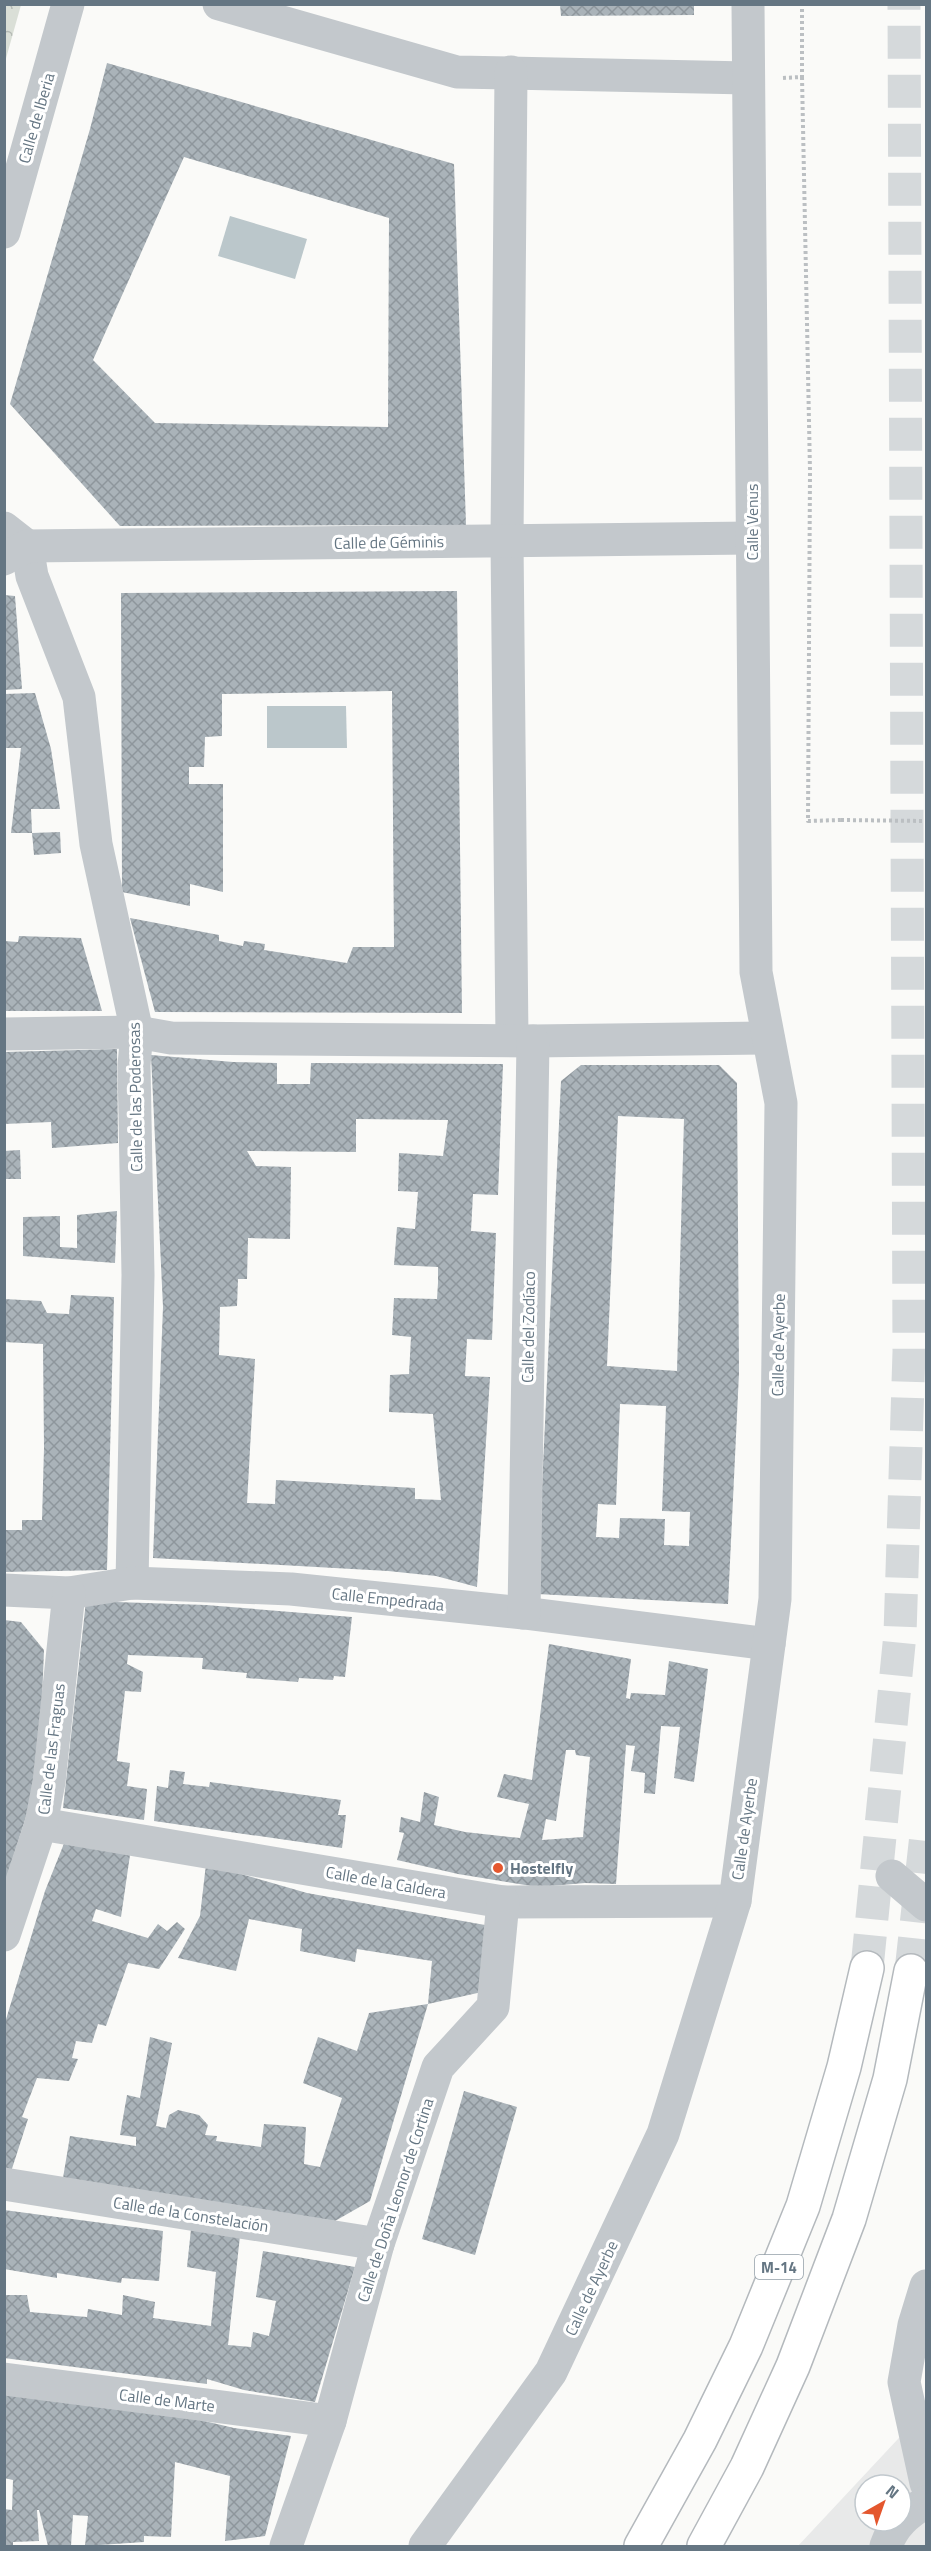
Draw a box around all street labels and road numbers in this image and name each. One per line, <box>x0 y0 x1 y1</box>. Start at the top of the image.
street label: Calle de Iberia <box>12 70 60 166</box>
street label: Calle Venus <box>740 483 764 561</box>
street label: Calle de Géminis <box>334 529 444 555</box>
street label: Calle de las Poderosas <box>122 1022 148 1172</box>
street label: Calle del Zodíaco <box>515 1271 541 1383</box>
street label: Calle de Ayerbe <box>765 1293 791 1397</box>
street label: Calle Empedrada <box>331 1581 445 1617</box>
street label: Calle de las Fraguas <box>31 1682 71 1816</box>
street label: Calle de Ayerbe <box>725 1776 763 1882</box>
street label: Calle de la Caldera <box>324 1860 448 1904</box>
street label: Calle de Doña Leonor de Cortina <box>351 2095 439 2305</box>
street label: Calle de la Constelación <box>112 2190 270 2238</box>
street label: Calle de Ayerbe <box>558 2236 624 2340</box>
road number: M-14 <box>755 2255 803 2279</box>
street label: Calle de Marte <box>118 2382 216 2418</box>

